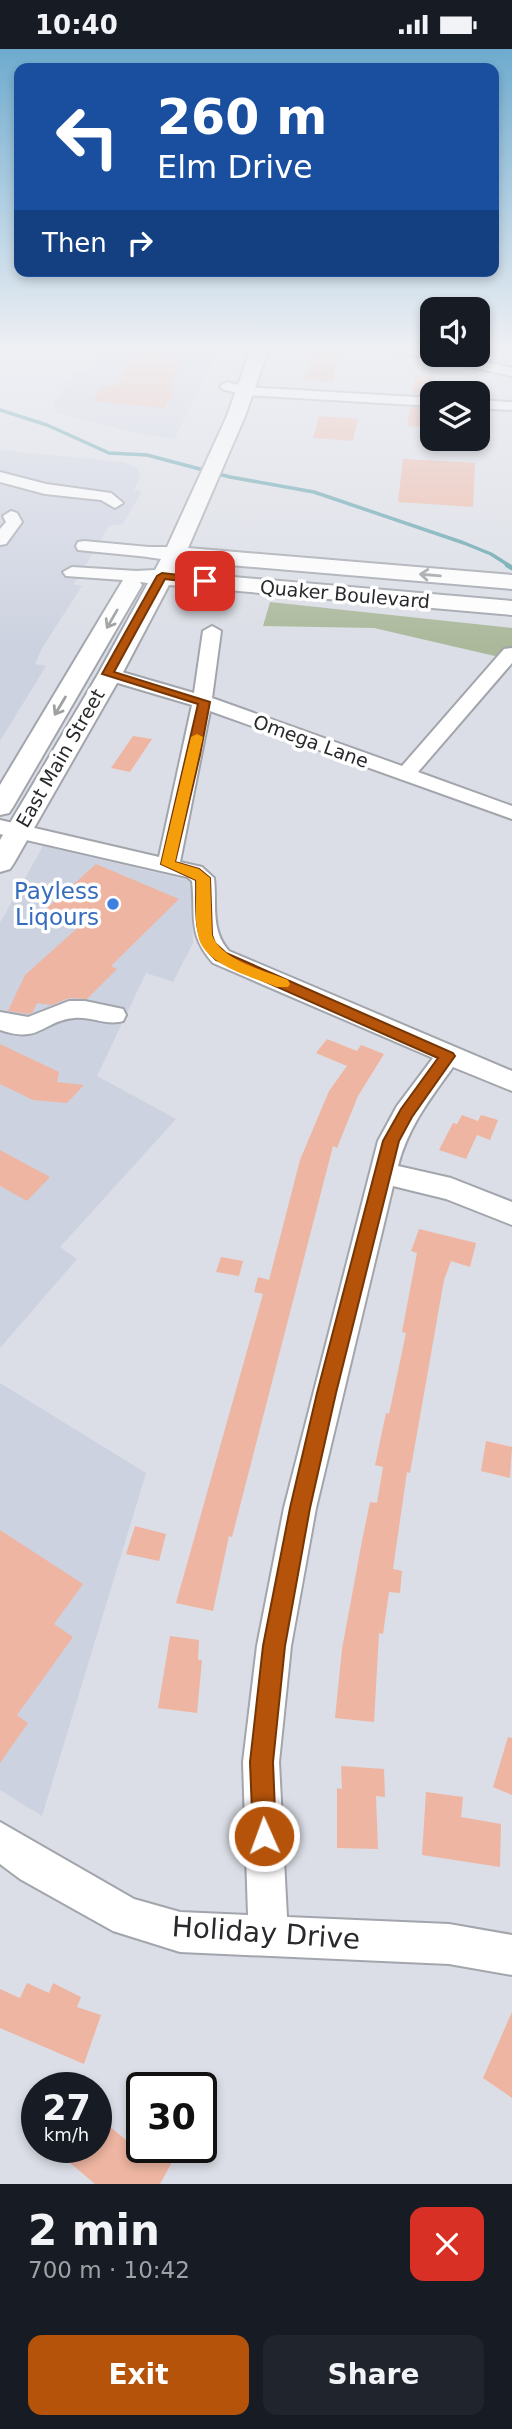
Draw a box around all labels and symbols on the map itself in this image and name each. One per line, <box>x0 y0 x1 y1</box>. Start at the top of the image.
pin <box>175 551 235 611</box>
one-way arrow <box>419 568 442 581</box>
street label: Quaker Boulevard <box>259 576 431 612</box>
one-way arrow <box>104 609 118 629</box>
street label: East Main Street <box>11 685 109 831</box>
one-way arrow <box>53 695 67 715</box>
street label: Omega Lane <box>250 710 372 772</box>
place label: Payless Liqours <box>14 878 99 930</box>
marker: Payless Liqours <box>105 896 121 912</box>
position arrow <box>227 1799 301 1873</box>
street label: Holiday Drive <box>171 1910 361 1956</box>
speed limit sign: 30 <box>126 2072 217 2163</box>

